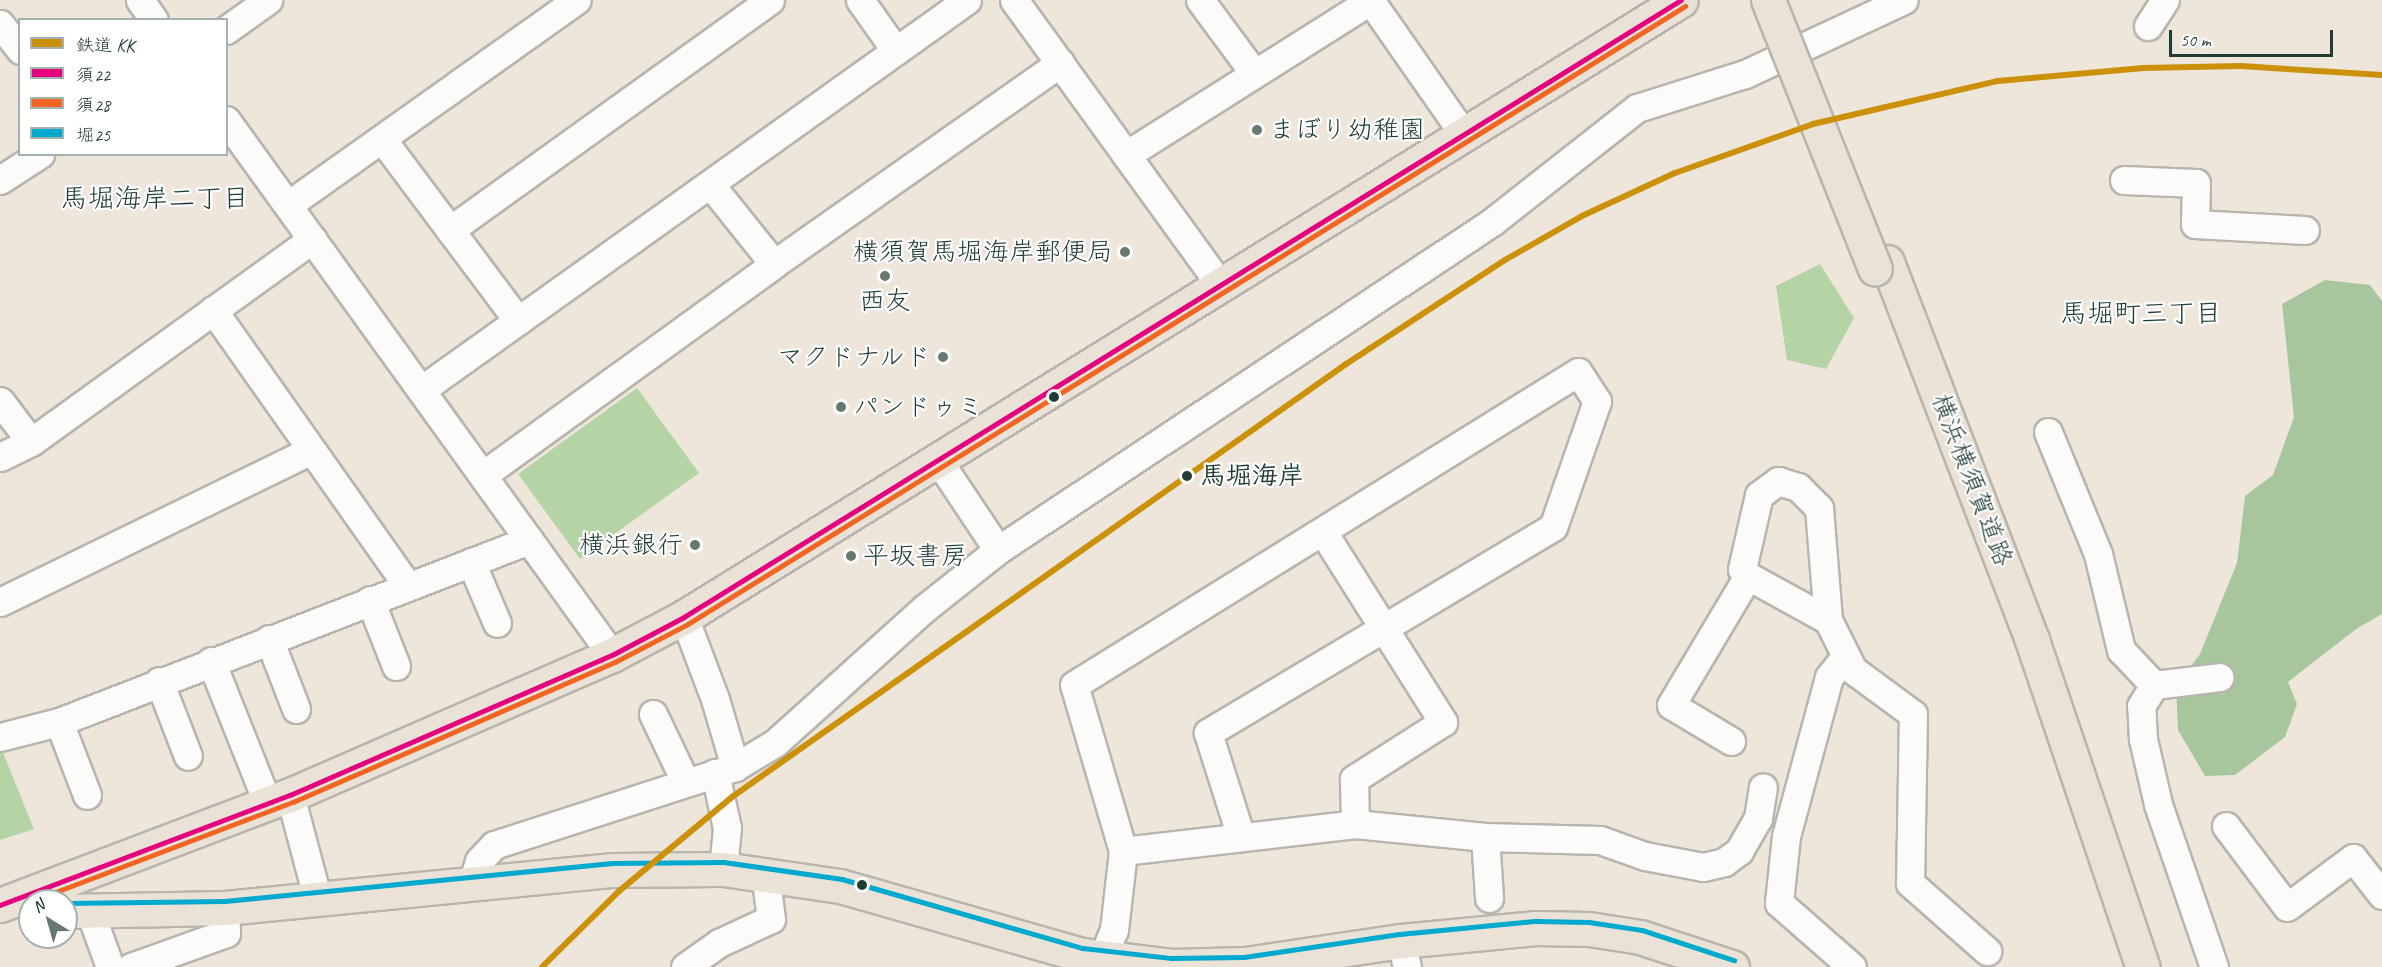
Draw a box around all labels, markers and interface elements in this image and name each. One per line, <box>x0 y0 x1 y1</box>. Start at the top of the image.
legend <box>18 18 228 156</box>
scale bar <box>2172 18 2336 56</box>
text: 50 m <box>2180 29 2211 51</box>
text: 鉄道 KK <box>76 34 134 56</box>
text: 須22 <box>76 64 110 86</box>
text: 須28 <box>76 94 110 116</box>
place label: まぼり幼稚園 <box>1269 114 1425 146</box>
marker: まぼり幼稚園 <box>1250 123 1264 137</box>
text: 堀25 <box>76 124 110 146</box>
district label: 馬堀海岸二丁目 <box>61 183 249 215</box>
place label: 横須賀馬堀海岸郵便局 <box>853 236 1113 268</box>
marker: 横須賀馬堀海岸郵便局 <box>1118 245 1132 259</box>
marker: 西友 <box>878 269 892 283</box>
place label: 西友 <box>859 285 911 317</box>
district label: 馬堀町三丁目 <box>2060 298 2222 330</box>
place label: マクドナルド <box>775 341 931 373</box>
marker: マクドナルド <box>936 350 950 364</box>
street label: 横浜横須賀道路 <box>1925 389 2019 571</box>
place label: パンドゥミ <box>853 391 983 423</box>
unlabelled marker <box>1048 391 1060 403</box>
marker: パンドゥミ <box>834 400 848 414</box>
place label: 馬堀海岸 <box>1200 460 1304 492</box>
marker: 馬堀海岸 <box>1178 467 1196 485</box>
place label: 横浜銀行 <box>579 529 683 561</box>
marker: 横浜銀行 <box>688 538 702 552</box>
place label: 平坂書房 <box>863 540 967 572</box>
marker: 平坂書房 <box>844 549 858 563</box>
unlabelled marker <box>856 879 868 891</box>
north arrow <box>18 889 78 949</box>
text: N <box>28 895 48 917</box>

